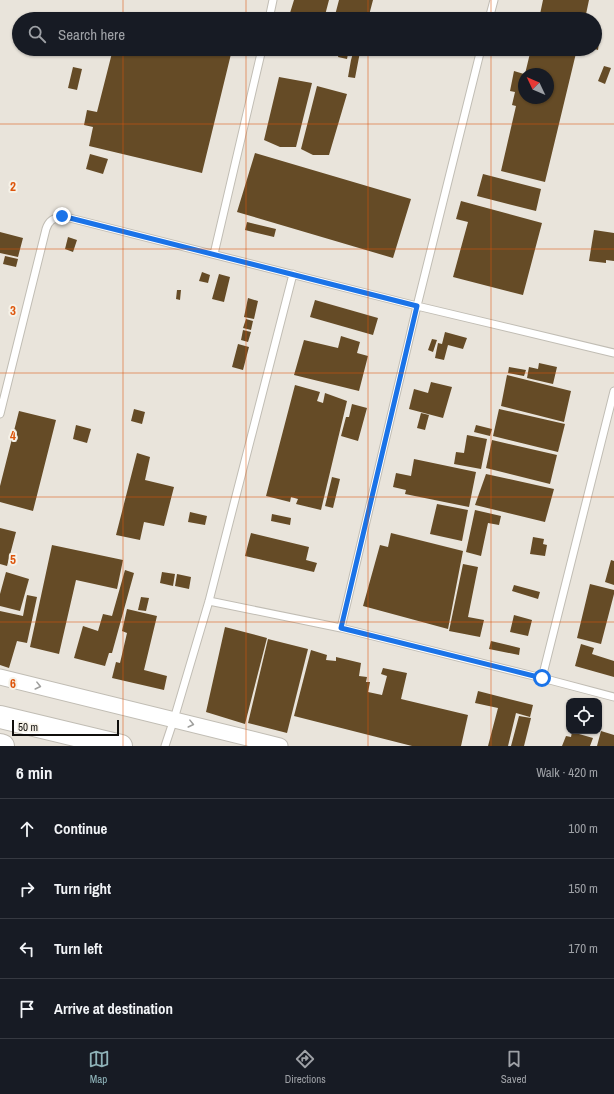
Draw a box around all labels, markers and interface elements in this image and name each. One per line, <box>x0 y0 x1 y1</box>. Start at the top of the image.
search box <box>12 12 602 56</box>
icon: search <box>26 23 48 45</box>
text: Search here <box>58 24 125 45</box>
north arrow <box>518 68 554 104</box>
text: 2 <box>10 178 16 195</box>
route end <box>53 207 71 225</box>
text: 3 <box>10 302 16 319</box>
text: 4 <box>10 427 16 444</box>
text: 5 <box>10 551 16 568</box>
route start <box>533 669 551 687</box>
text: 6 <box>10 675 16 692</box>
one-way arrow <box>34 681 41 690</box>
map controls <box>566 698 602 734</box>
button: locate <box>566 698 602 734</box>
scale bar <box>12 718 119 737</box>
one-way arrow <box>188 719 195 727</box>
text: 50 m <box>18 720 38 734</box>
text: 6 min <box>16 761 52 784</box>
text: Walk · 420 m <box>536 764 598 781</box>
icon: ahead <box>16 818 38 840</box>
text: Continue <box>54 818 107 839</box>
text: 100 m <box>568 820 598 837</box>
icon: right <box>16 878 38 900</box>
text: Turn right <box>54 878 111 899</box>
text: 150 m <box>568 880 598 897</box>
icon: left <box>16 938 38 960</box>
text: Turn left <box>54 938 102 959</box>
text: 170 m <box>568 940 598 957</box>
icon: arrive <box>16 998 38 1020</box>
text: Arrive at destination <box>54 998 173 1019</box>
tab: Map <box>88 1048 110 1086</box>
tab: Directions <box>285 1048 326 1086</box>
tab: Saved <box>501 1048 526 1086</box>

